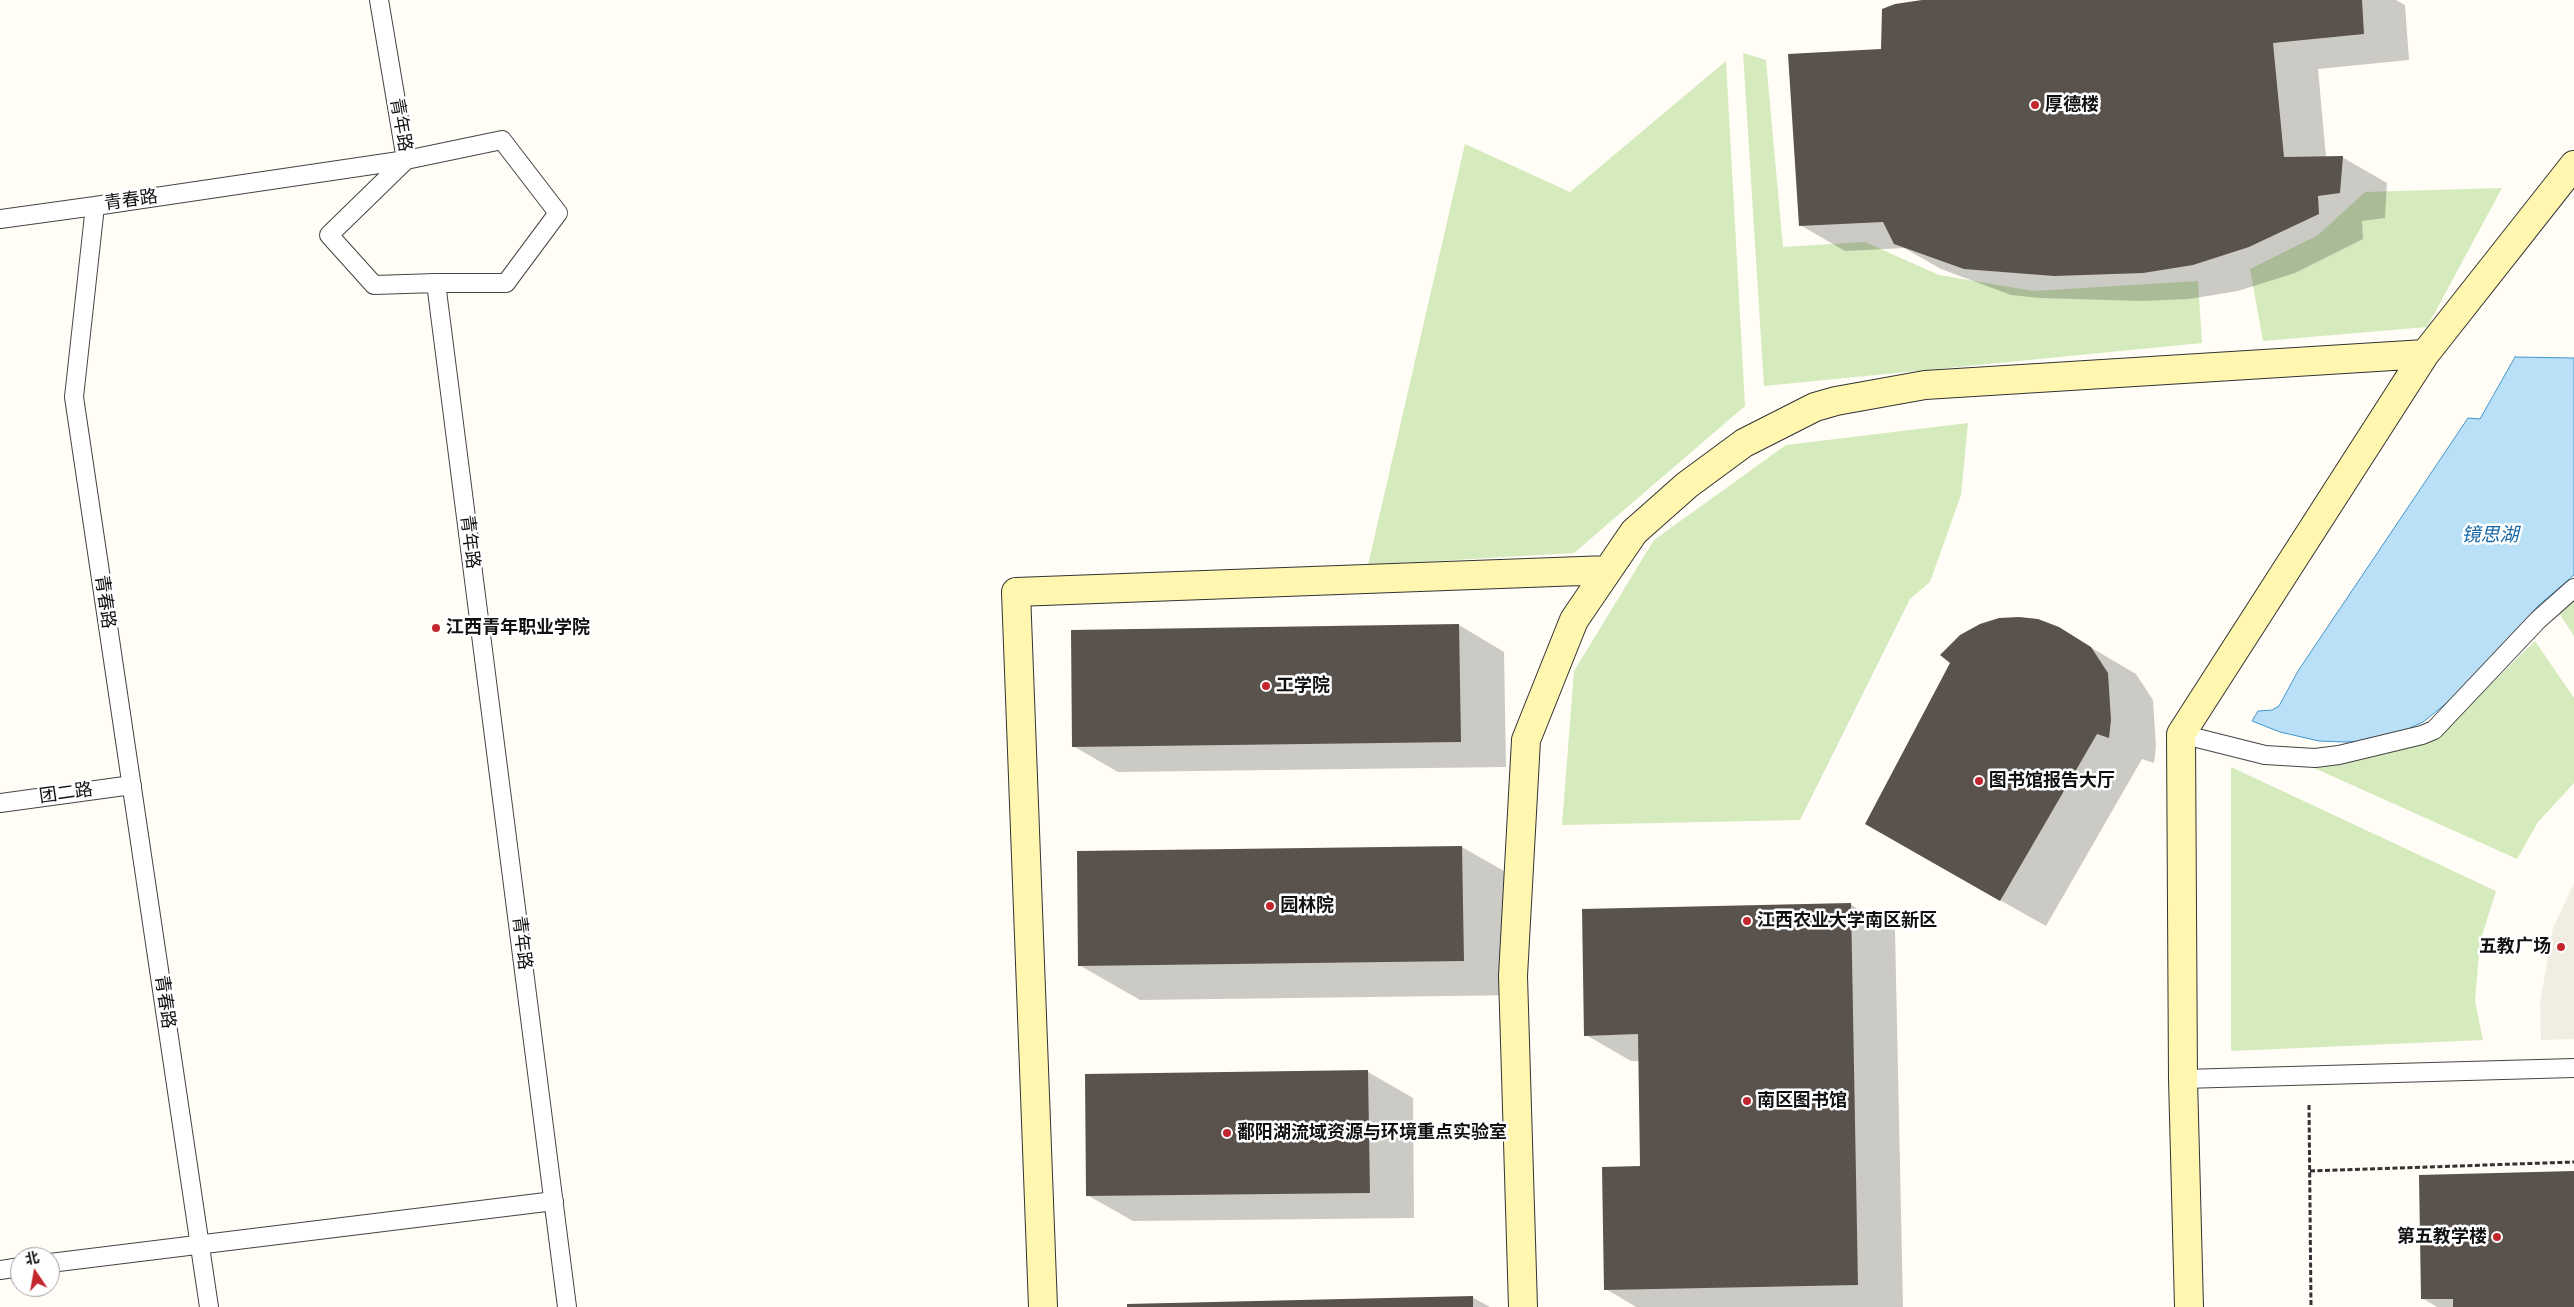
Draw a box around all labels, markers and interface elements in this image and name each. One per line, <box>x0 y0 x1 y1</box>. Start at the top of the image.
place label: 厚德楼 <box>2045 94 2099 116</box>
street label: 青年路 <box>385 97 415 153</box>
marker: 厚德楼 <box>2029 99 2041 111</box>
street label: 青春路 <box>103 187 159 215</box>
street label: 青年路 <box>455 514 483 570</box>
water label: 镜思湖 <box>2462 525 2518 547</box>
street label: 青春路 <box>90 574 118 630</box>
place label: 江西青年职业学院 <box>446 617 590 639</box>
marker: 江西青年职业学院 <box>430 622 442 634</box>
place label: 工学院 <box>1276 675 1330 697</box>
marker: 工学院 <box>1260 680 1272 692</box>
place label: 图书馆报告大厅 <box>1989 770 2115 792</box>
marker: 图书馆报告大厅 <box>1973 775 1985 787</box>
street label: 团二路 <box>38 780 94 808</box>
place label: 园林院 <box>1280 895 1334 917</box>
marker: 园林院 <box>1264 900 1276 912</box>
place label: 江西农业大学南区新区 <box>1757 910 1937 932</box>
street label: 青年路 <box>507 915 535 971</box>
marker: 江西农业大学南区新区 <box>1741 915 1753 927</box>
place label: 五教广场 <box>2479 936 2551 958</box>
marker: 五教广场 <box>2555 941 2567 953</box>
street label: 青春路 <box>150 974 178 1030</box>
place label: 南区图书馆 <box>1757 1090 1847 1112</box>
marker: 南区图书馆 <box>1741 1095 1753 1107</box>
place label: 鄱阳湖流域资源与环境重点实验室 <box>1237 1122 1507 1144</box>
marker: 鄱阳湖流域资源与环境重点实验室 <box>1221 1127 1233 1139</box>
place label: 第五教学楼 <box>2397 1226 2487 1248</box>
marker: 第五教学楼 <box>2491 1231 2503 1243</box>
north arrow <box>10 1247 60 1297</box>
text: 北 <box>23 1247 41 1270</box>

